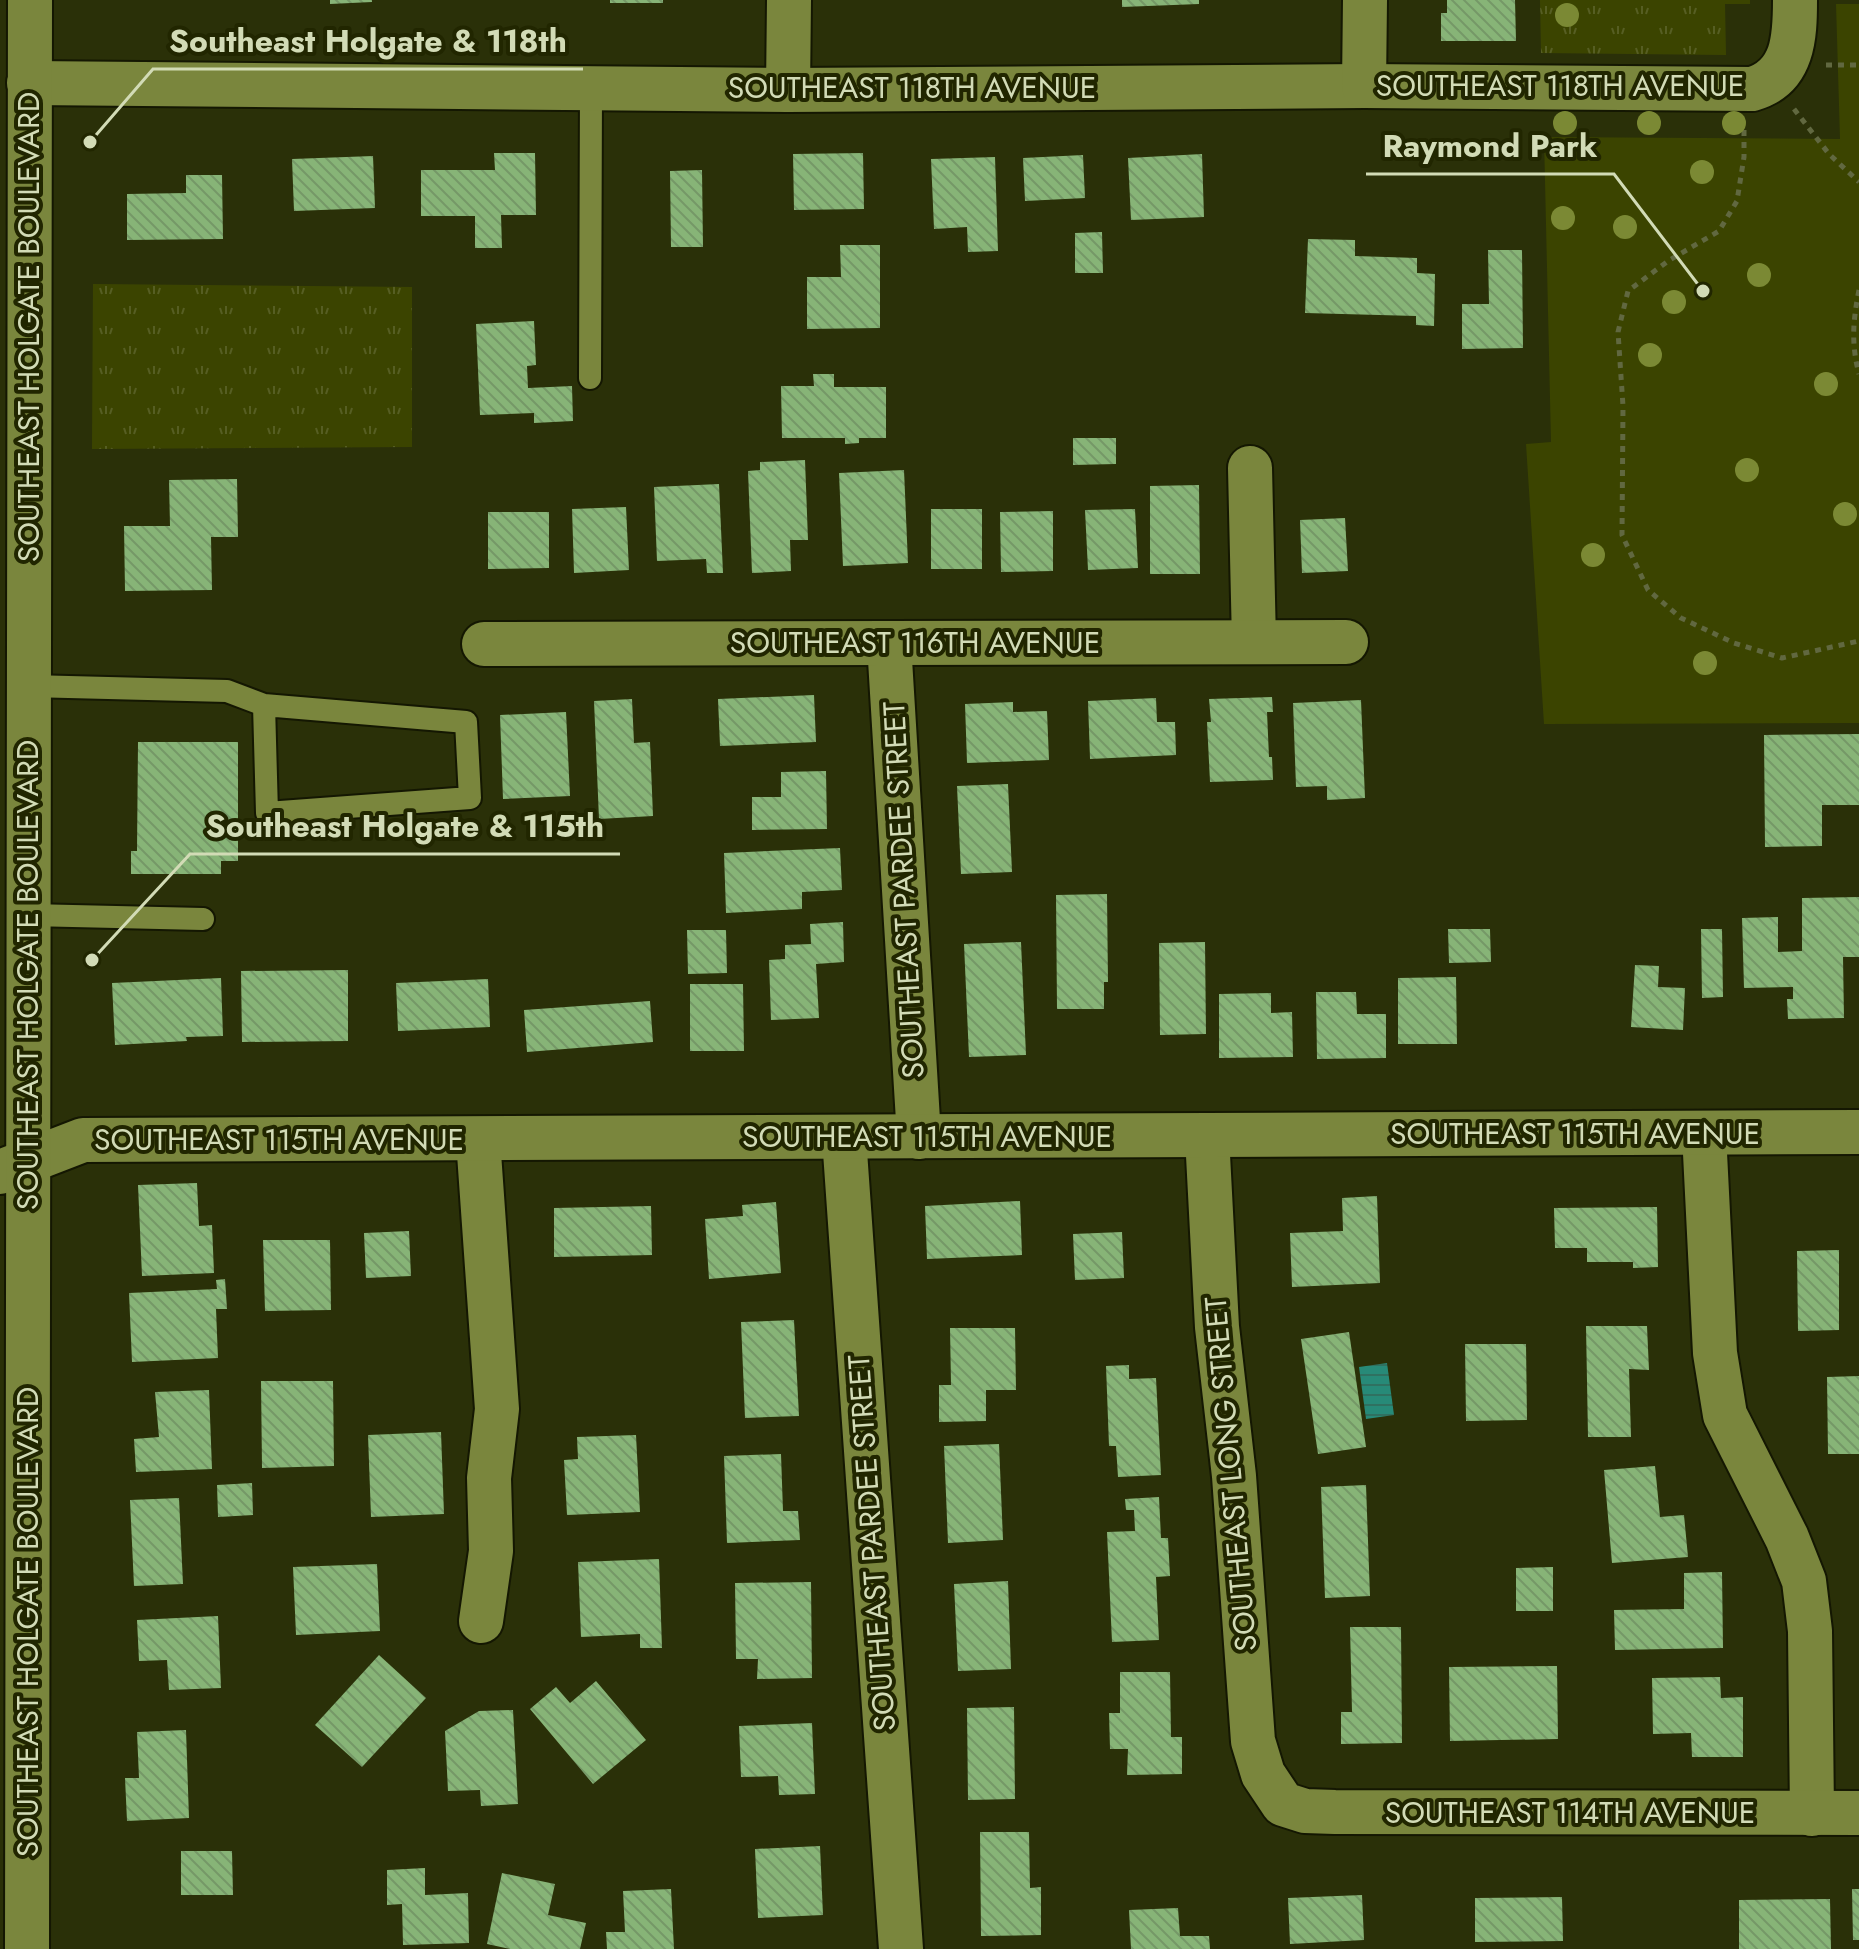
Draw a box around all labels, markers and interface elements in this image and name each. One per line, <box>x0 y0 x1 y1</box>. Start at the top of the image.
callout: Southeast Holgate & 118th <box>153 13 583 69</box>
text: Southeast Holgate & 118th <box>169 18 567 64</box>
street label: SOUTHEAST 118TH AVENUE <box>1376 64 1744 107</box>
street label: SOUTHEAST 118TH AVENUE <box>728 66 1096 109</box>
street label: SOUTHEAST HOLGATE BOULEVARD <box>7 92 50 562</box>
callout: Raymond Park <box>1366 118 1614 174</box>
text: Raymond Park <box>1382 123 1598 169</box>
street label: SOUTHEAST 116TH AVENUE <box>730 621 1100 664</box>
street label: SOUTHEAST PARDEE STREET <box>872 700 935 1080</box>
street label: SOUTHEAST HOLGATE BOULEVARD <box>6 740 49 1210</box>
callout: Southeast Holgate & 115th <box>190 798 620 854</box>
text: Southeast Holgate & 115th <box>206 803 604 849</box>
street label: SOUTHEAST 115TH AVENUE <box>1390 1112 1760 1155</box>
street label: SOUTHEAST 115TH AVENUE <box>742 1115 1112 1158</box>
street label: SOUTHEAST 115TH AVENUE <box>94 1118 464 1161</box>
street label: SOUTHEAST LONG STREET <box>1194 1295 1267 1653</box>
street label: SOUTHEAST PARDEE STREET <box>837 1353 906 1733</box>
street label: SOUTHEAST HOLGATE BOULEVARD <box>6 1387 49 1857</box>
street label: SOUTHEAST 114TH AVENUE <box>1385 1791 1755 1834</box>

